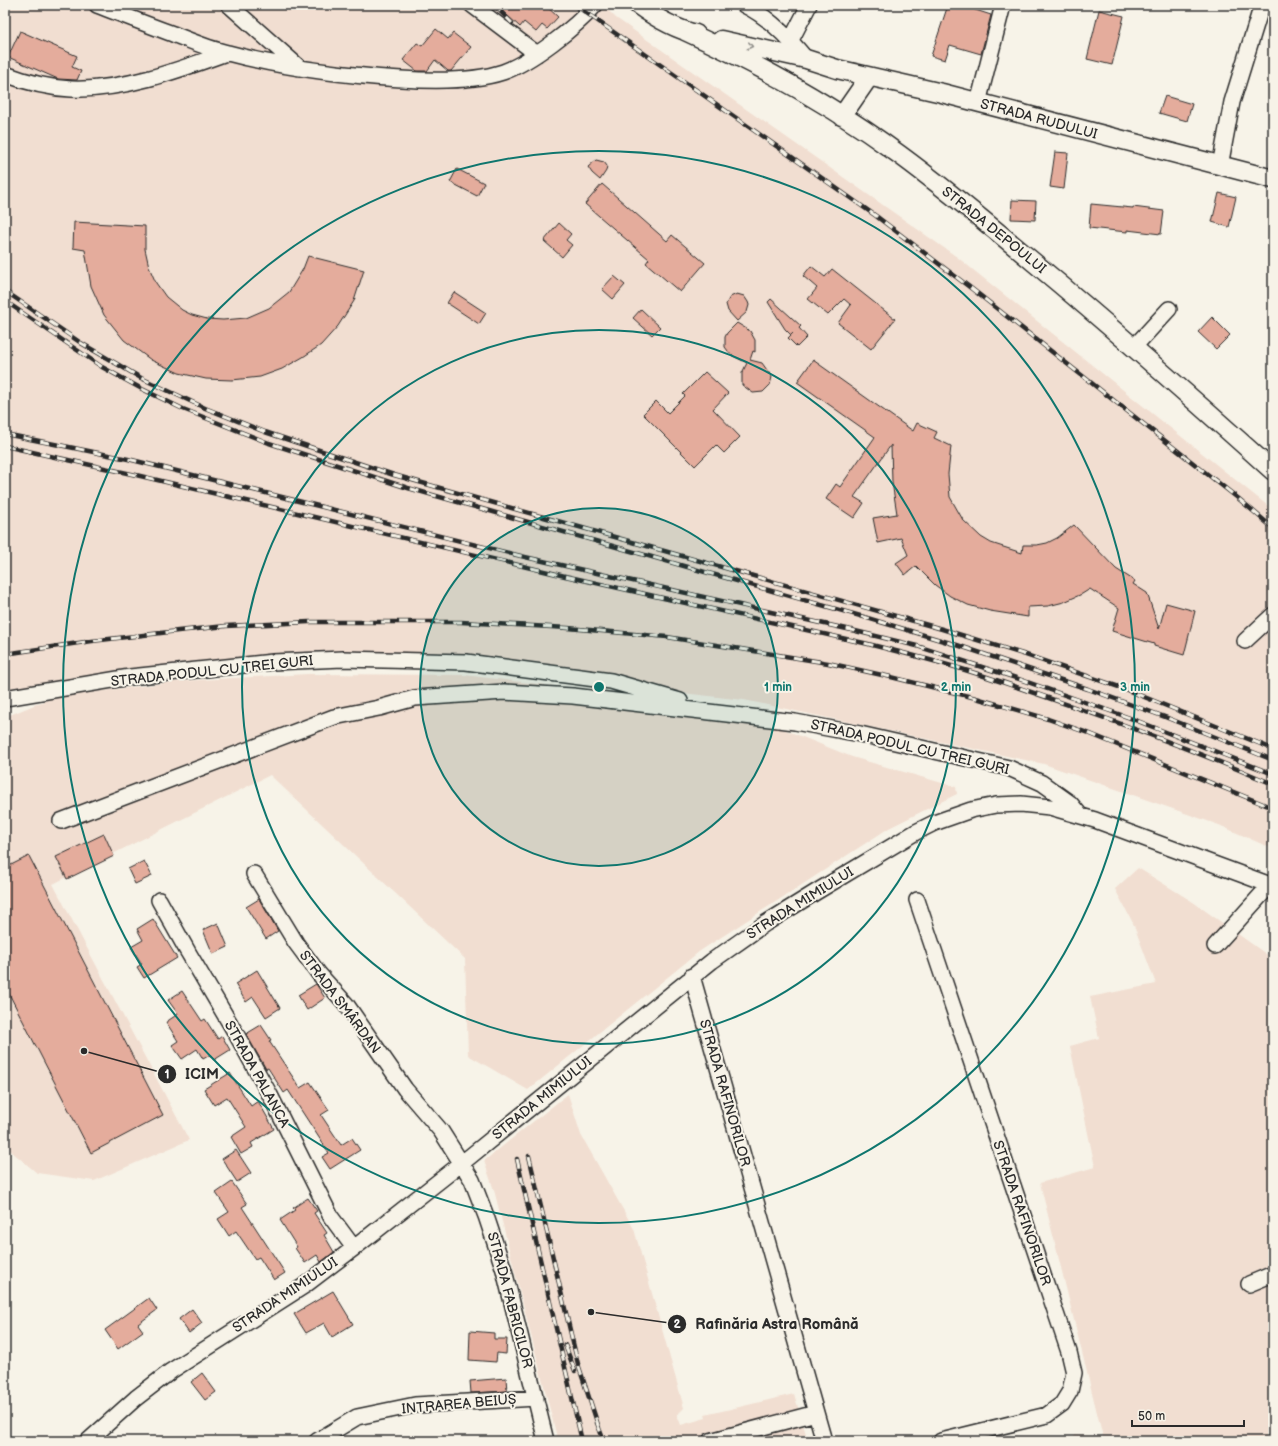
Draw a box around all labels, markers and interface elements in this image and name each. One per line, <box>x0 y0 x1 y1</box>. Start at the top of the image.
one-way arrow <box>747 42 754 50</box>
street label: STRADA RUDULUI <box>979 95 1099 143</box>
street label: STRADA DEPOULUI <box>939 183 1049 277</box>
street label: STRADA PODUL CU TREI GURI <box>110 652 314 690</box>
centre of rings <box>592 680 606 694</box>
text: 1 min <box>764 680 792 695</box>
text: 2 min <box>941 680 971 695</box>
text: 3 min <box>1120 680 1150 695</box>
street label: STRADA PODUL CU TREI GURI <box>809 716 1011 778</box>
street label: STRADA MIMIULUI <box>743 863 857 943</box>
street label: STRADA SMÂRDAN <box>296 946 385 1057</box>
street label: STRADA RAFINORILOR <box>696 1017 754 1169</box>
street label: STRADA PALANCA <box>221 1018 294 1131</box>
street label: STRADA MIMIULUI <box>489 1053 595 1143</box>
callout: ICIM <box>157 1061 227 1088</box>
text: ICIM <box>185 1065 219 1084</box>
text: 1 <box>164 1067 170 1082</box>
street label: STRADA RAFINORILOR <box>989 1138 1055 1288</box>
street label: STRADA FABRICILOR <box>484 1230 536 1370</box>
street label: STRADA MIMIULUI <box>229 1254 341 1336</box>
callout: Rafinăria Astra Română <box>667 1310 867 1337</box>
text: Rafinăria Astra Română <box>695 1315 859 1334</box>
text: 2 <box>673 1317 681 1332</box>
street label: INTRAREA BEIUȘ <box>401 1391 517 1417</box>
scale bar <box>1132 1402 1244 1428</box>
text: 50 m <box>1138 1409 1165 1424</box>

